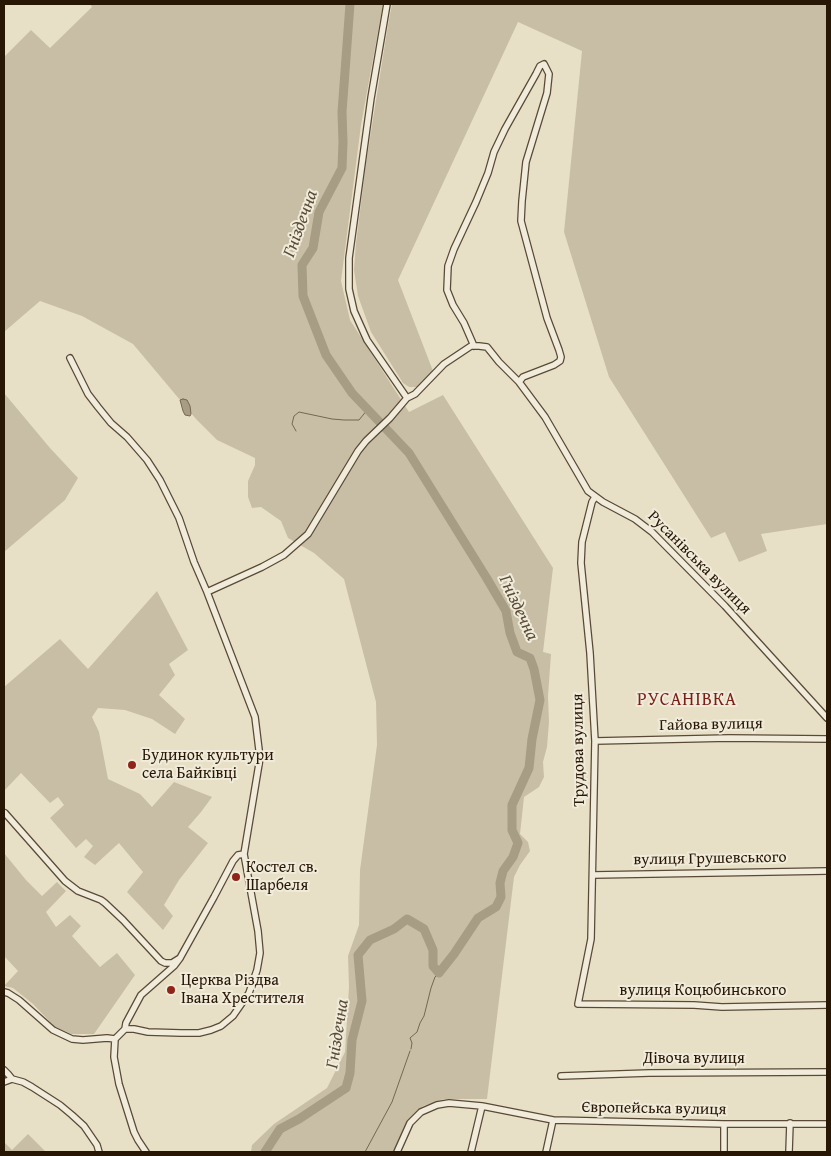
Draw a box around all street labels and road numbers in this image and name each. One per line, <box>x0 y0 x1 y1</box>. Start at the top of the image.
street label: Русанівська вулиця <box>643 507 755 619</box>
street label: Трудова вулиця <box>568 693 590 807</box>
street label: Гайова вулиця <box>659 714 763 736</box>
street label: вулиця Грушевського <box>633 848 787 870</box>
street label: вулиця Коцюбинського <box>620 981 786 1001</box>
street label: Дівоча вулиця <box>643 1049 745 1069</box>
street label: Європейська вулиця <box>581 1098 727 1120</box>

